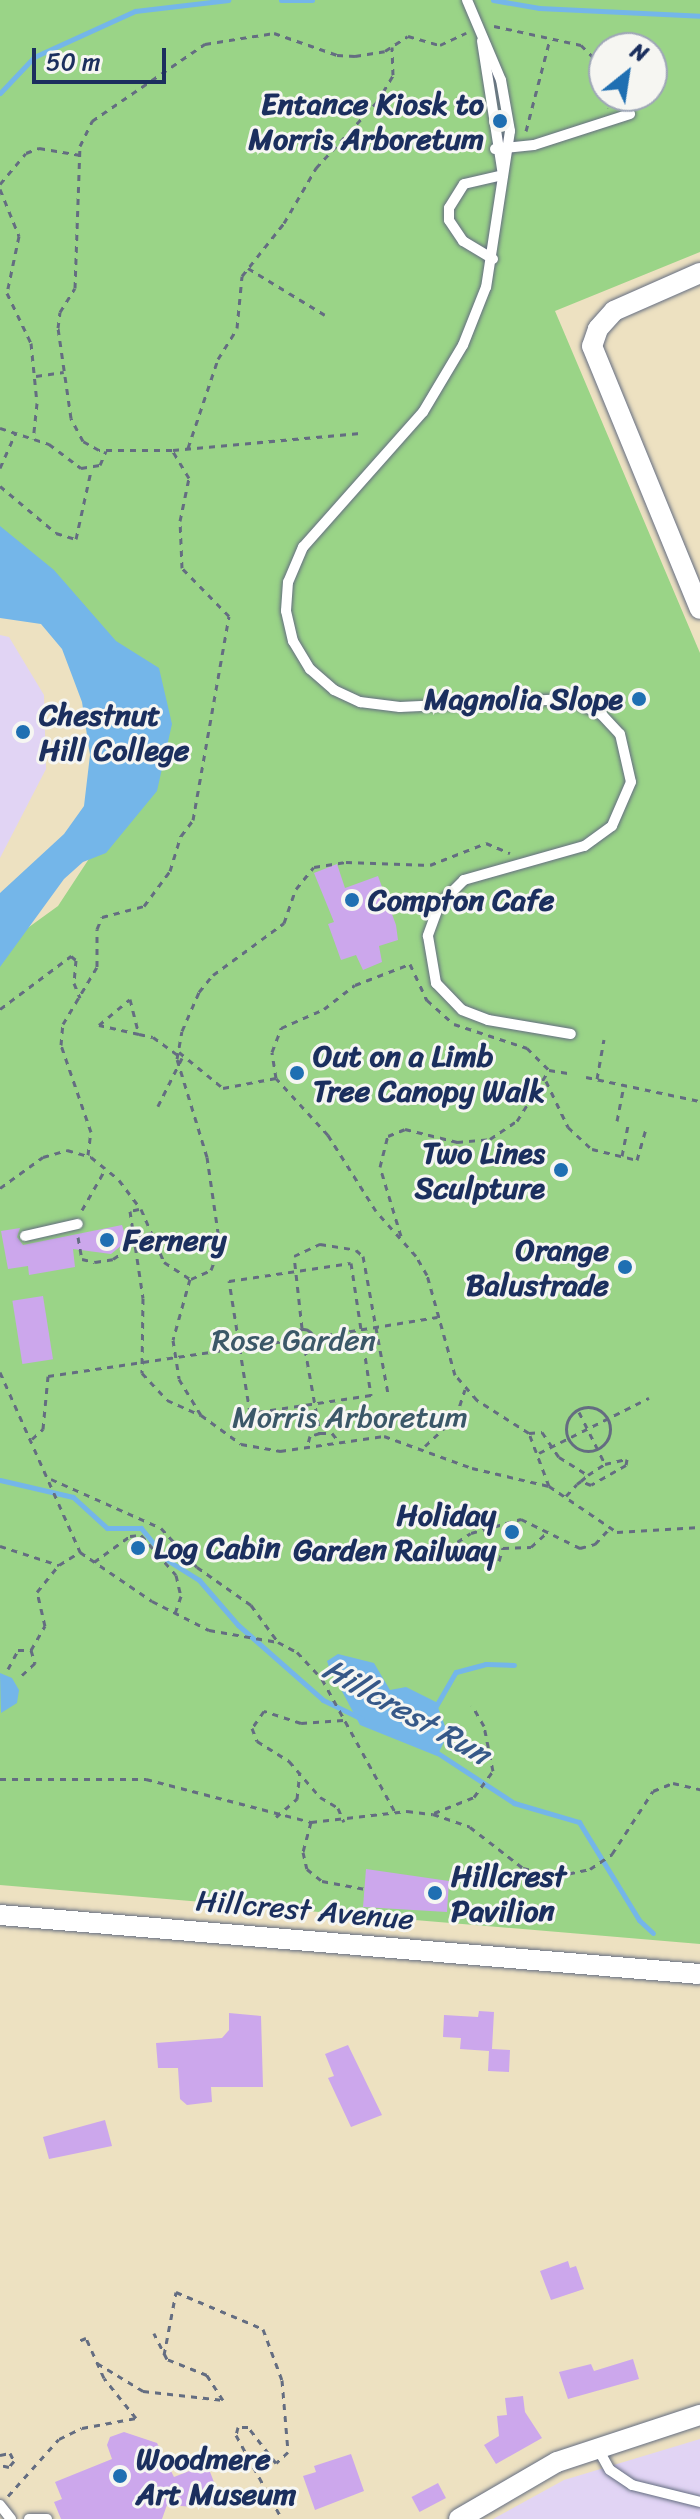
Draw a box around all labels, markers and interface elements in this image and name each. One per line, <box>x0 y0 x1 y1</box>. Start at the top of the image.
scale bar <box>36 32 170 82</box>
north arrow <box>588 32 668 112</box>
text: N <box>623 32 656 73</box>
text: 50 m <box>46 41 101 83</box>
place label: Entance Kiosk to Morris Arboretum <box>248 86 484 156</box>
marker: Entance Kiosk to Morris Arboretum <box>491 112 509 130</box>
place label: Magnolia Slope <box>423 681 623 717</box>
marker: Magnolia Slope <box>630 690 648 708</box>
place label: Chestnut Hill College <box>39 697 190 768</box>
marker: Chestnut Hill College <box>14 723 32 741</box>
place label: Compton Cafe <box>368 882 555 918</box>
marker: Compton Cafe <box>343 891 361 909</box>
place label: Out on a Limb Tree Canopy Walk <box>313 1038 545 1108</box>
marker: Out on a Limb Tree Canopy Walk <box>288 1064 306 1082</box>
place label: Two Lines Sculpture <box>415 1135 545 1206</box>
marker: Two Lines Sculpture <box>552 1161 570 1179</box>
place label: Fernery <box>123 1222 227 1258</box>
marker: Fernery <box>98 1231 116 1249</box>
place label: Orange Balustrade <box>466 1232 609 1302</box>
marker: Orange Balustrade <box>616 1258 634 1276</box>
park label: Rose Garden <box>212 1322 376 1358</box>
park label: Morris Arboretum <box>232 1399 468 1435</box>
place label: Holiday Garden Railway <box>293 1497 496 1568</box>
marker: Holiday Garden Railway <box>503 1523 521 1541</box>
place label: Log Cabin <box>154 1530 281 1566</box>
marker: Log Cabin <box>129 1539 147 1557</box>
water label: Hillcrest Run <box>316 1650 496 1774</box>
place label: Hillcrest Pavilion <box>451 1858 566 1928</box>
street label: Hillcrest Avenue <box>194 1883 416 1937</box>
marker: Hillcrest Pavilion <box>426 1884 444 1902</box>
place label: Woodmere Art Museum <box>136 2441 298 2512</box>
marker: Woodmere Art Museum <box>111 2467 129 2485</box>

